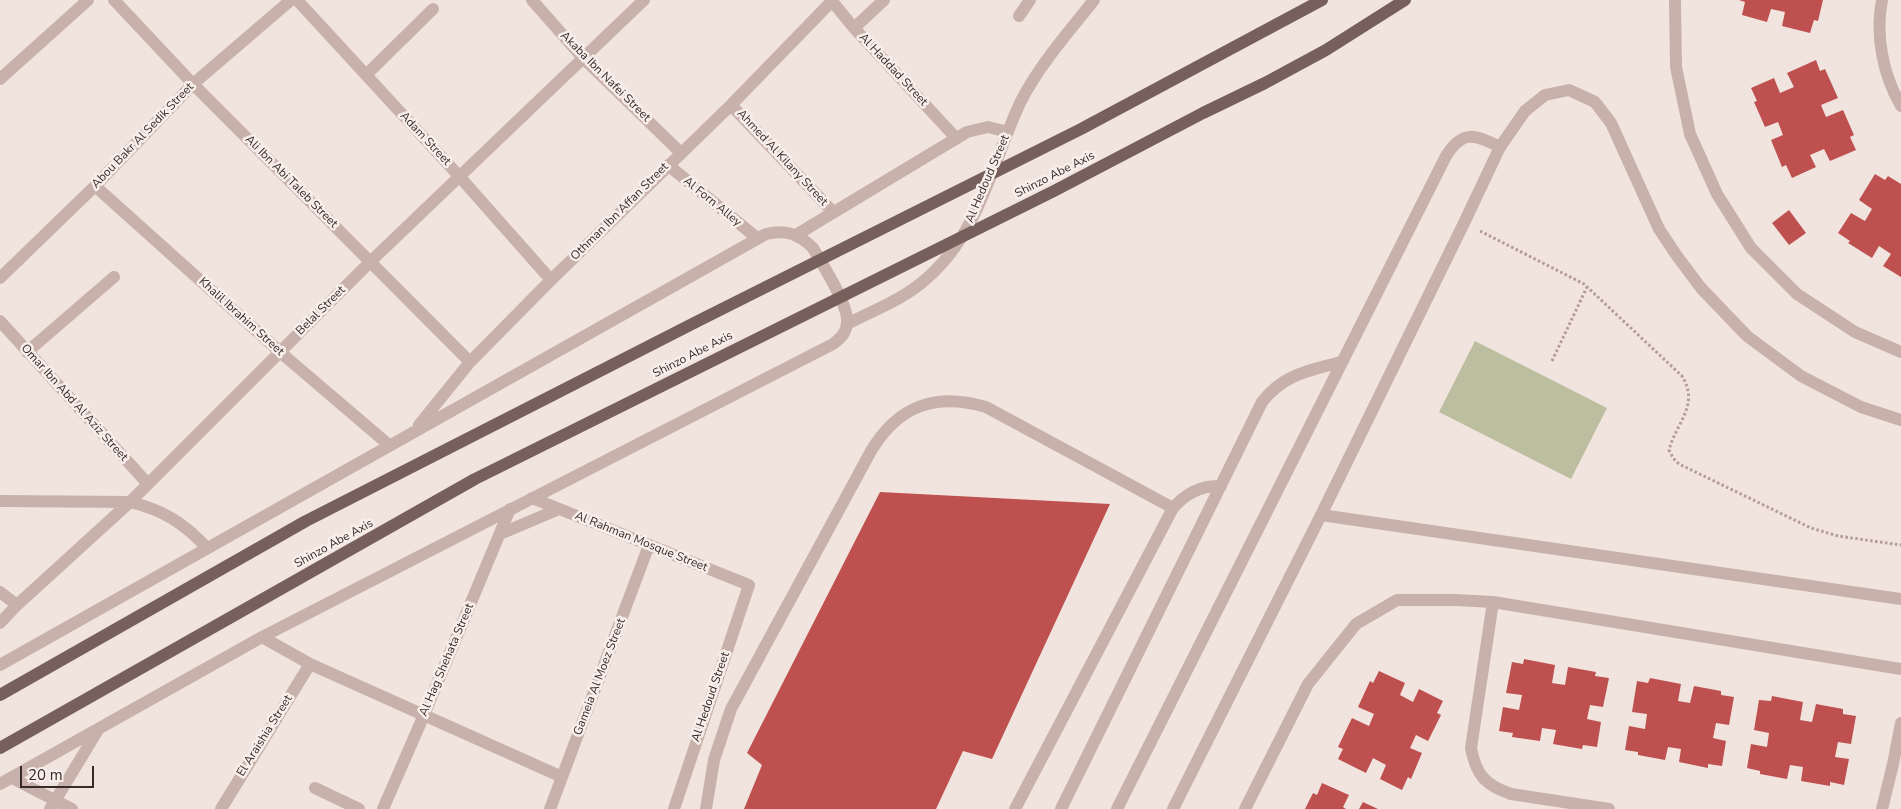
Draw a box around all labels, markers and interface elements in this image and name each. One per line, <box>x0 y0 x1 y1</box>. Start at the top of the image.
street label: Akaba Ibn Nafei Street <box>557 29 653 125</box>
street label: Al Haddad Street <box>856 31 930 109</box>
street label: Abou Bakr Al Sedik Street <box>89 80 197 192</box>
street label: Ahmed Al Kilany Street <box>734 107 830 209</box>
street label: Adam Street <box>396 109 454 169</box>
street label: Ali Ibn Abi Taleb Street <box>242 133 340 231</box>
street label: Al Hedoud Street <box>963 133 1013 225</box>
street label: Shinzo Abe Axis <box>1013 149 1097 201</box>
street label: Othman Ibn Affan Street <box>568 160 672 264</box>
street label: Al Forn Alley <box>680 174 744 230</box>
street label: Khalil Ibrahim Street <box>195 275 287 359</box>
street label: Belal Street <box>293 283 349 339</box>
street label: Shinzo Abe Axis <box>651 329 735 381</box>
street label: Omar Ibn Abd Al Aziz Street <box>18 341 130 465</box>
street label: Al Rahman Mosque Street <box>573 509 709 575</box>
street label: Shinzo Abe Axis <box>292 516 376 572</box>
street label: Al Hag Shehata Street <box>417 601 477 719</box>
street label: Gameia Al Moez Street <box>571 617 629 737</box>
street label: Al Hedoud Street <box>689 650 733 744</box>
street label: El Araishia Street <box>234 693 296 779</box>
scale bar <box>22 756 96 788</box>
text: 20 m <box>28 765 63 785</box>

